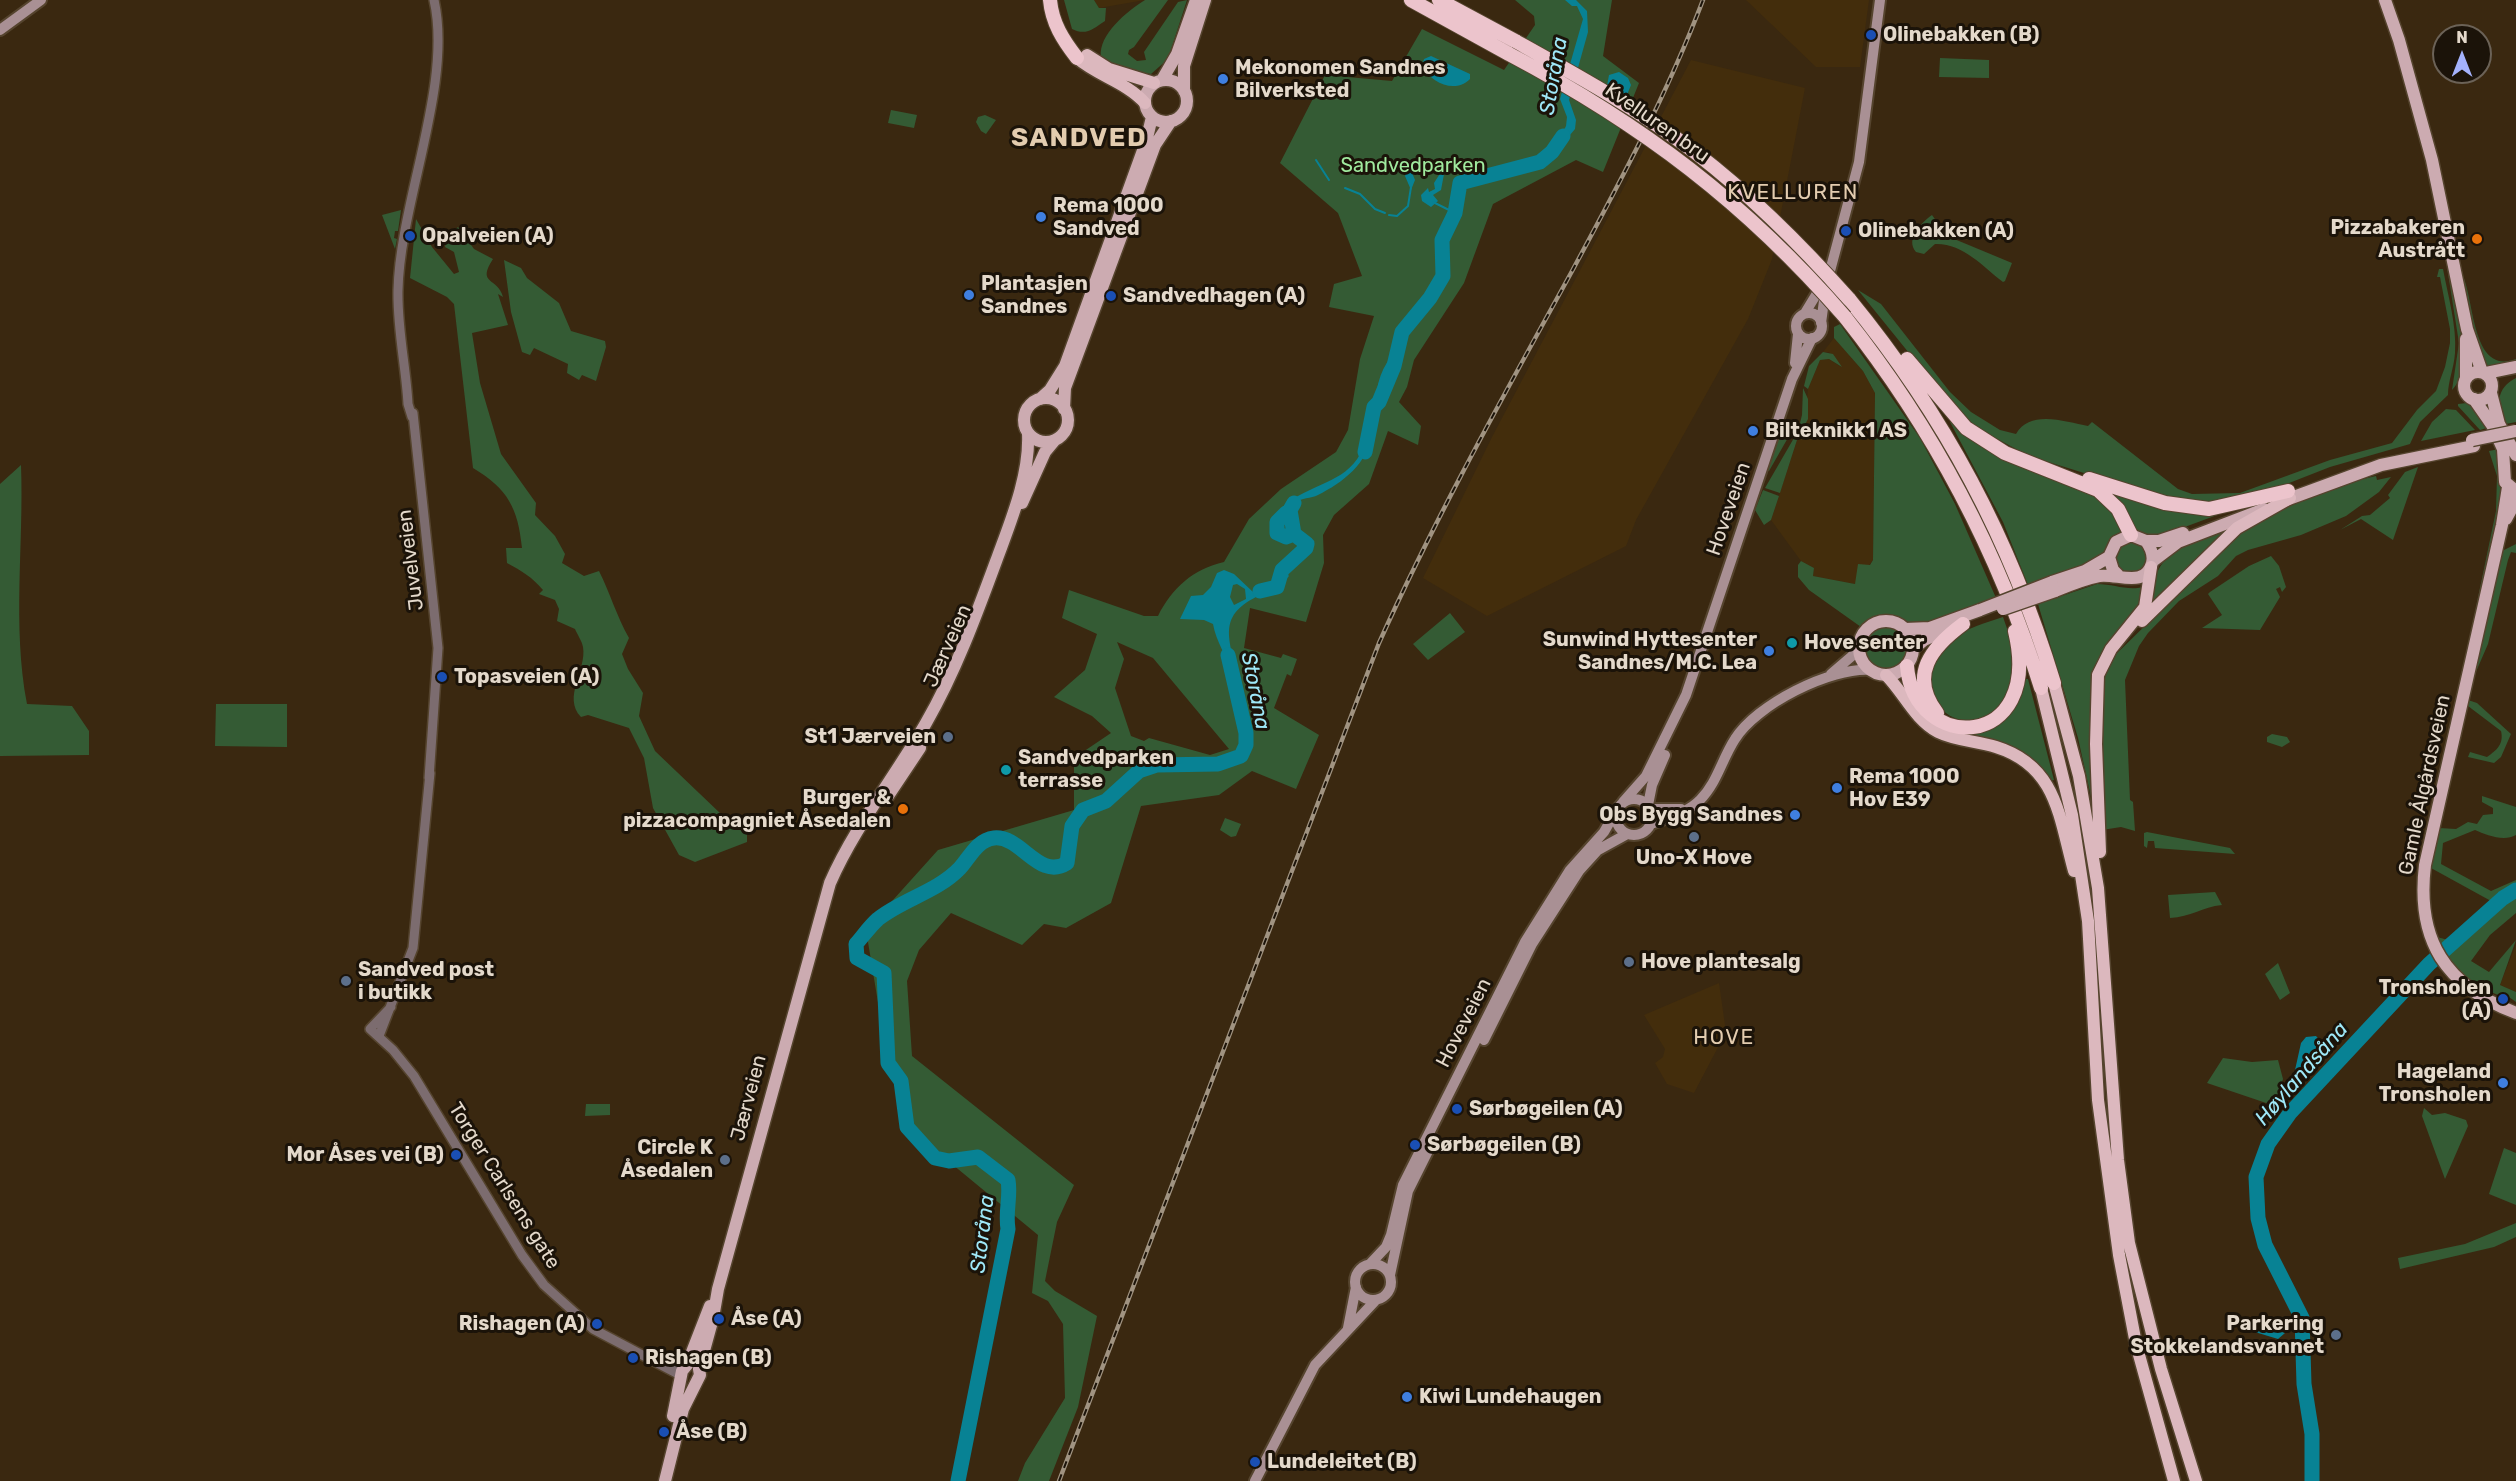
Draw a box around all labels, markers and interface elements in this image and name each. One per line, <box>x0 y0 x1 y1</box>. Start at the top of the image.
place label: Olinebakken (B) <box>1883 23 2039 47</box>
north arrow <box>2432 24 2492 84</box>
marker: Olinebakken (B) <box>1864 28 1878 42</box>
text: N <box>2456 28 2468 47</box>
water label: Storåna <box>1535 35 1573 117</box>
place label: Mekonomen Sandnes Bilverksted <box>1235 56 1446 103</box>
marker: Mekonomen Sandnes Bilverksted <box>1216 72 1230 86</box>
street label: Kvelluren bru <box>1600 78 1714 168</box>
district label: SANDVED <box>1011 122 1147 154</box>
park label: Sandvedparken <box>1340 154 1486 178</box>
district label: KVELLUREN <box>1727 180 1859 206</box>
place label: Rema 1000 Sandved <box>1053 194 1164 241</box>
marker: Rema 1000 Sandved <box>1034 210 1048 224</box>
place label: Pizzabakeren Austrått <box>2331 216 2465 263</box>
place label: Olinebakken (A) <box>1858 219 2014 243</box>
place label: Opalveien (A) <box>422 224 554 248</box>
marker: Olinebakken (A) <box>1839 224 1853 238</box>
marker: Opalveien (A) <box>403 229 417 243</box>
marker: Pizzabakeren Austrått <box>2470 232 2484 246</box>
place label: Plantasjen Sandnes <box>981 272 1088 319</box>
place label: Sandvedhagen (A) <box>1123 284 1305 308</box>
marker: Plantasjen Sandnes <box>962 288 976 302</box>
marker: Sandvedhagen (A) <box>1104 289 1118 303</box>
place label: Bilteknikk1 AS <box>1765 419 1907 443</box>
marker: Bilteknikk1 AS <box>1746 424 1760 438</box>
street label: Hoveveien <box>1702 459 1756 559</box>
street label: Juvelveien <box>393 508 429 612</box>
street label: Jærveien <box>919 601 977 691</box>
place label: Sunwind Hyttesenter Sandnes/M.C. Lea <box>1543 628 1757 675</box>
place label: Hove senter <box>1804 631 1924 655</box>
marker: Hove senter <box>1785 636 1799 650</box>
marker: Sunwind Hyttesenter Sandnes/M.C. Lea <box>1762 644 1776 658</box>
water label: Storåna <box>1235 650 1275 732</box>
place label: Topasveien (A) <box>454 665 599 689</box>
marker: Topasveien (A) <box>435 670 449 684</box>
street label: Gamle Ålgårdsveien <box>2394 693 2456 877</box>
place label: St1 Jærveien <box>805 725 936 749</box>
marker: St1 Jærveien <box>941 730 955 744</box>
place label: Sandvedparken terrasse <box>1018 746 1174 793</box>
marker: Sandvedparken terrasse <box>999 763 1013 777</box>
place label: Rema 1000 Hov E39 <box>1849 765 1960 812</box>
marker: Rema 1000 Hov E39 <box>1830 781 1844 795</box>
place label: Burger & pizzacompagniet Åsedalen <box>623 786 891 833</box>
marker: Burger & pizzacompagniet Åsedalen <box>896 802 910 816</box>
place label: Obs Bygg Sandnes <box>1599 803 1783 827</box>
marker: Obs Bygg Sandnes <box>1788 808 1802 822</box>
marker: Uno-X Hove <box>1687 830 1701 844</box>
place label: Uno-X Hove <box>1636 846 1752 870</box>
place label: Hove plantesalg <box>1641 950 1801 974</box>
marker: Hove plantesalg <box>1622 955 1636 969</box>
place label: Sandved post i butikk <box>358 958 494 1005</box>
marker: Sandved post i butikk <box>339 974 353 988</box>
street label: Hoveveien <box>1431 974 1497 1072</box>
place label: Tronsholen (A) <box>2379 976 2491 1023</box>
marker: Tronsholen (A) <box>2496 992 2510 1006</box>
water label: Høylandsåna <box>2250 1017 2354 1131</box>
district label: HOVE <box>1693 1025 1755 1051</box>
street label: Jærveien <box>726 1052 772 1144</box>
place label: Hageland Tronsholen <box>2379 1060 2491 1107</box>
marker: Hageland Tronsholen <box>2496 1076 2510 1090</box>
place label: Sørbøgeilen (A) <box>1469 1097 1623 1121</box>
street label: Torger Carlsens gate <box>443 1098 565 1274</box>
marker: Sørbøgeilen (A) <box>1450 1102 1464 1116</box>
place label: Sørbøgeilen (B) <box>1427 1133 1581 1157</box>
place label: Circle K Åsedalen <box>621 1136 713 1183</box>
marker: Sørbøgeilen (B) <box>1408 1138 1422 1152</box>
place label: Mor Åses vei (B) <box>286 1143 444 1167</box>
marker: Mor Åses vei (B) <box>449 1148 463 1162</box>
marker: Circle K Åsedalen <box>718 1153 732 1167</box>
water label: Storåna <box>966 1194 1000 1274</box>
place label: Åse (A) <box>731 1307 802 1331</box>
place label: Rishagen (A) <box>459 1312 585 1336</box>
marker: Åse (A) <box>712 1312 726 1326</box>
place label: Parkering Stokkelandsvannet <box>2131 1312 2324 1359</box>
marker: Rishagen (A) <box>590 1317 604 1331</box>
marker: Parkering Stokkelandsvannet <box>2329 1328 2343 1342</box>
place label: Rishagen (B) <box>645 1346 772 1370</box>
marker: Rishagen (B) <box>626 1351 640 1365</box>
place label: Kiwi Lundehaugen <box>1419 1385 1602 1409</box>
marker: Kiwi Lundehaugen <box>1400 1390 1414 1404</box>
place label: Åse (B) <box>676 1420 747 1444</box>
marker: Åse (B) <box>657 1425 671 1439</box>
place label: Lundeleitet (B) <box>1267 1450 1417 1474</box>
marker: Lundeleitet (B) <box>1248 1455 1262 1469</box>

